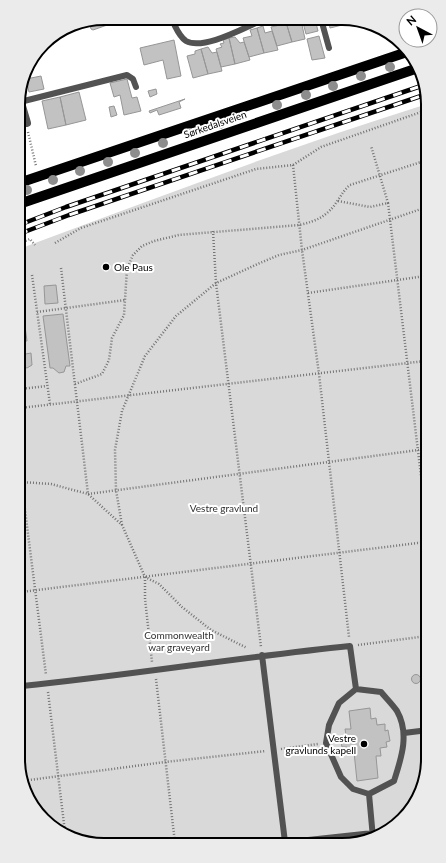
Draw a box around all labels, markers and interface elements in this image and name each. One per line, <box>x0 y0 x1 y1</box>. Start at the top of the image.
north arrow <box>398 8 438 48</box>
text: N <box>404 12 419 28</box>
street label: Sørkedalsveien <box>182 108 248 140</box>
place label: Ole Paus <box>114 261 153 273</box>
marker: Ole Paus <box>101 262 111 272</box>
park label: Vestre gravlund <box>190 502 258 514</box>
park label: Commonwealth war graveyard <box>144 629 214 653</box>
place label: Vestre gravlunds kapell <box>286 732 356 756</box>
marker: Vestre gravlunds kapell <box>359 739 369 749</box>

